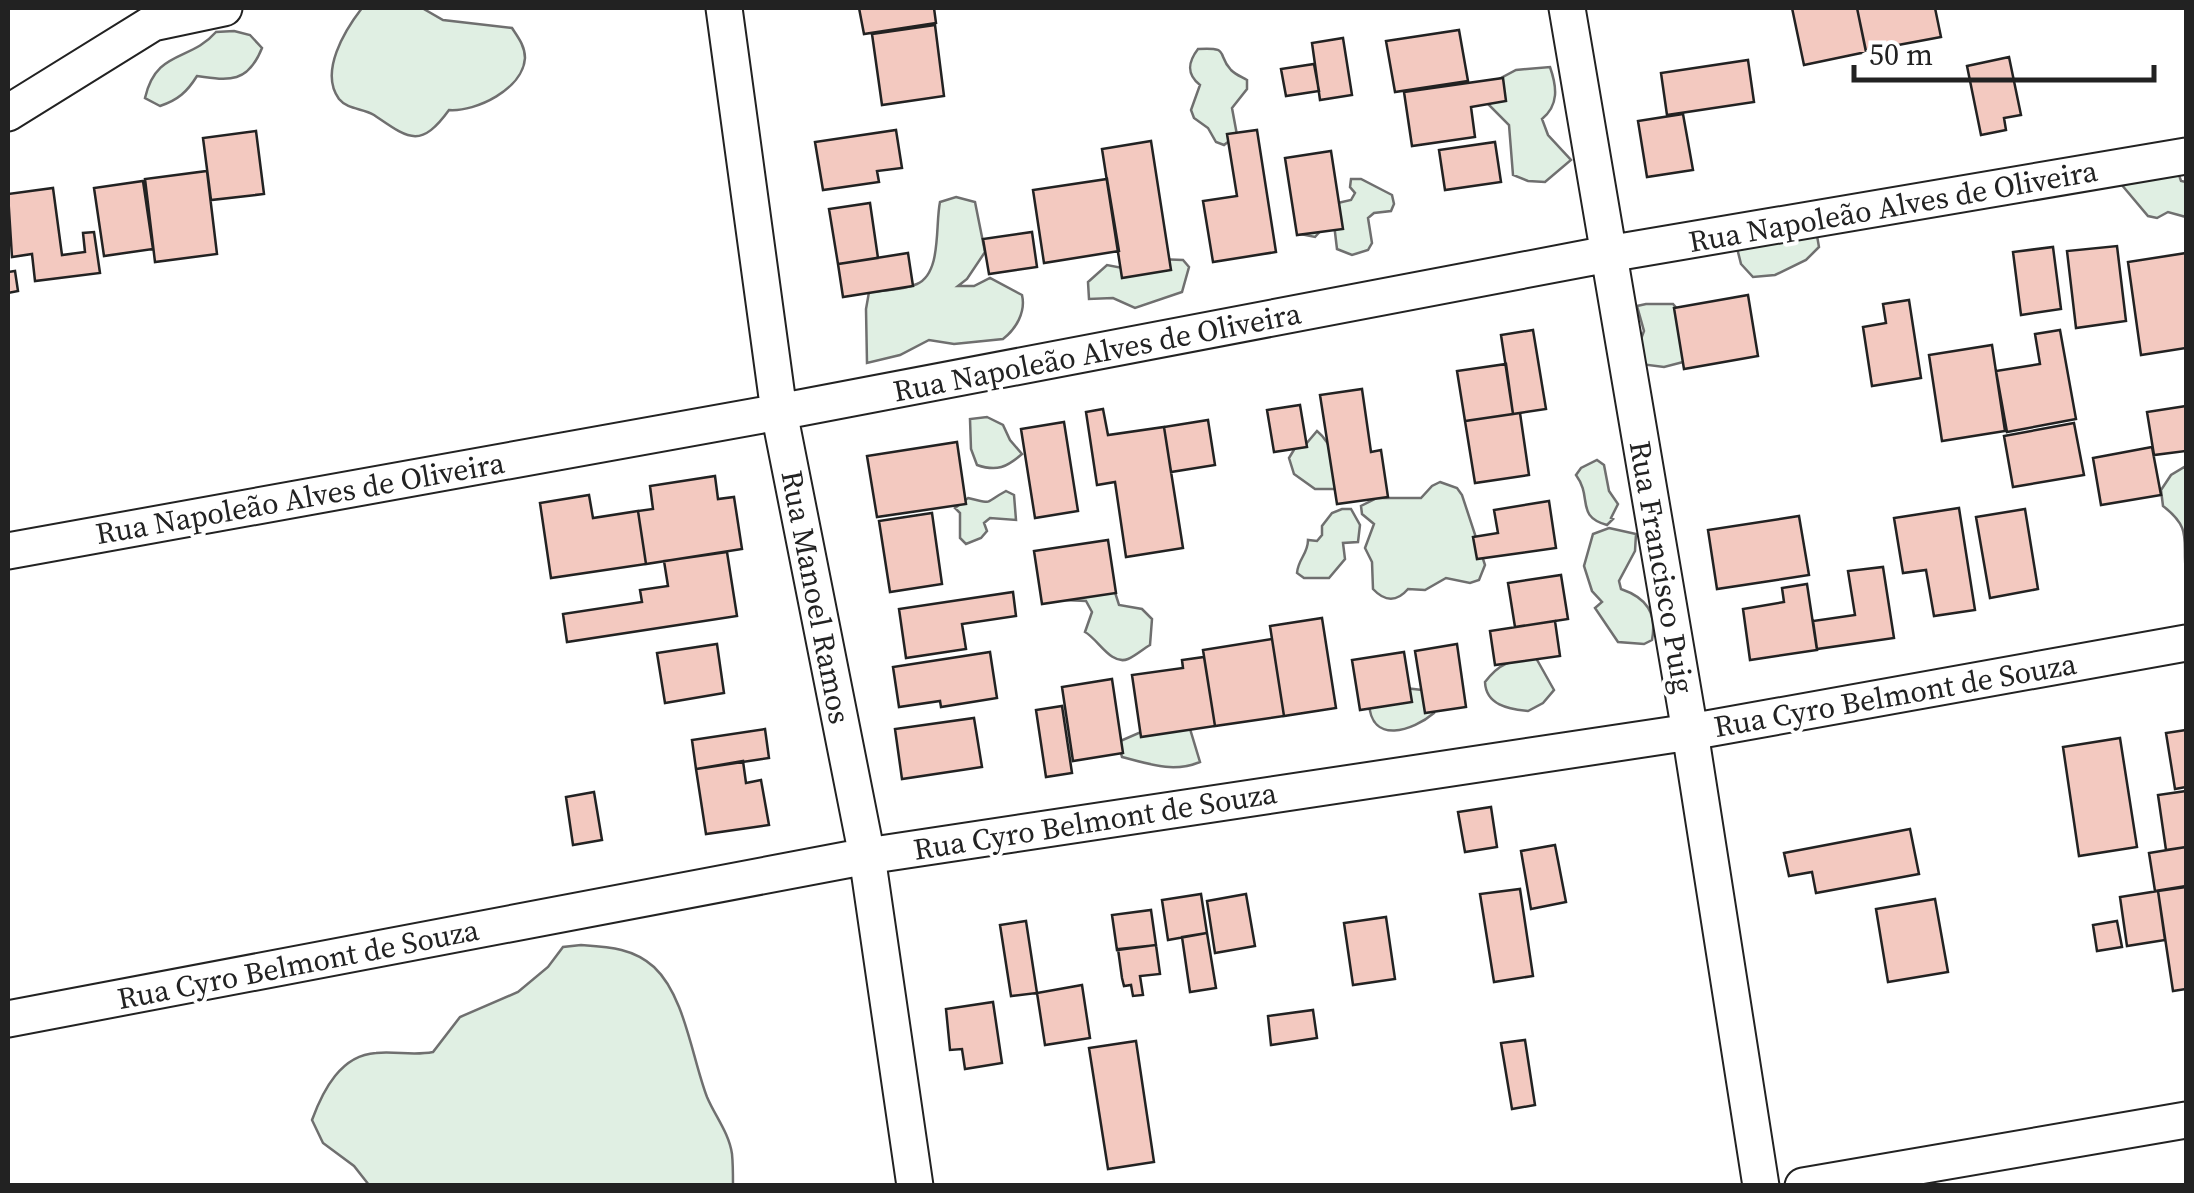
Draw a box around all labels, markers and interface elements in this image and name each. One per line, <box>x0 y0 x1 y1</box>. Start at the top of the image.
scale bar <box>1854 20 2154 82</box>
text: 50 m <box>1869 34 1933 75</box>
street label: Rua Napoleão Alves de Oliveira <box>1685 150 2101 262</box>
street label: Rua Napoleão Alves de Oliveira <box>890 292 1305 412</box>
street label: Rua Francisco Puig <box>1620 438 1704 696</box>
street label: Rua Napoleão Alves de Oliveira <box>92 442 508 554</box>
street label: Rua Manoel Ramos <box>771 467 861 727</box>
street label: Rua Cyro Belmont de Souza <box>1711 643 2080 747</box>
street label: Rua Cyro Belmont de Souza <box>910 772 1280 870</box>
street label: Rua Cyro Belmont de Souza <box>114 909 483 1019</box>

